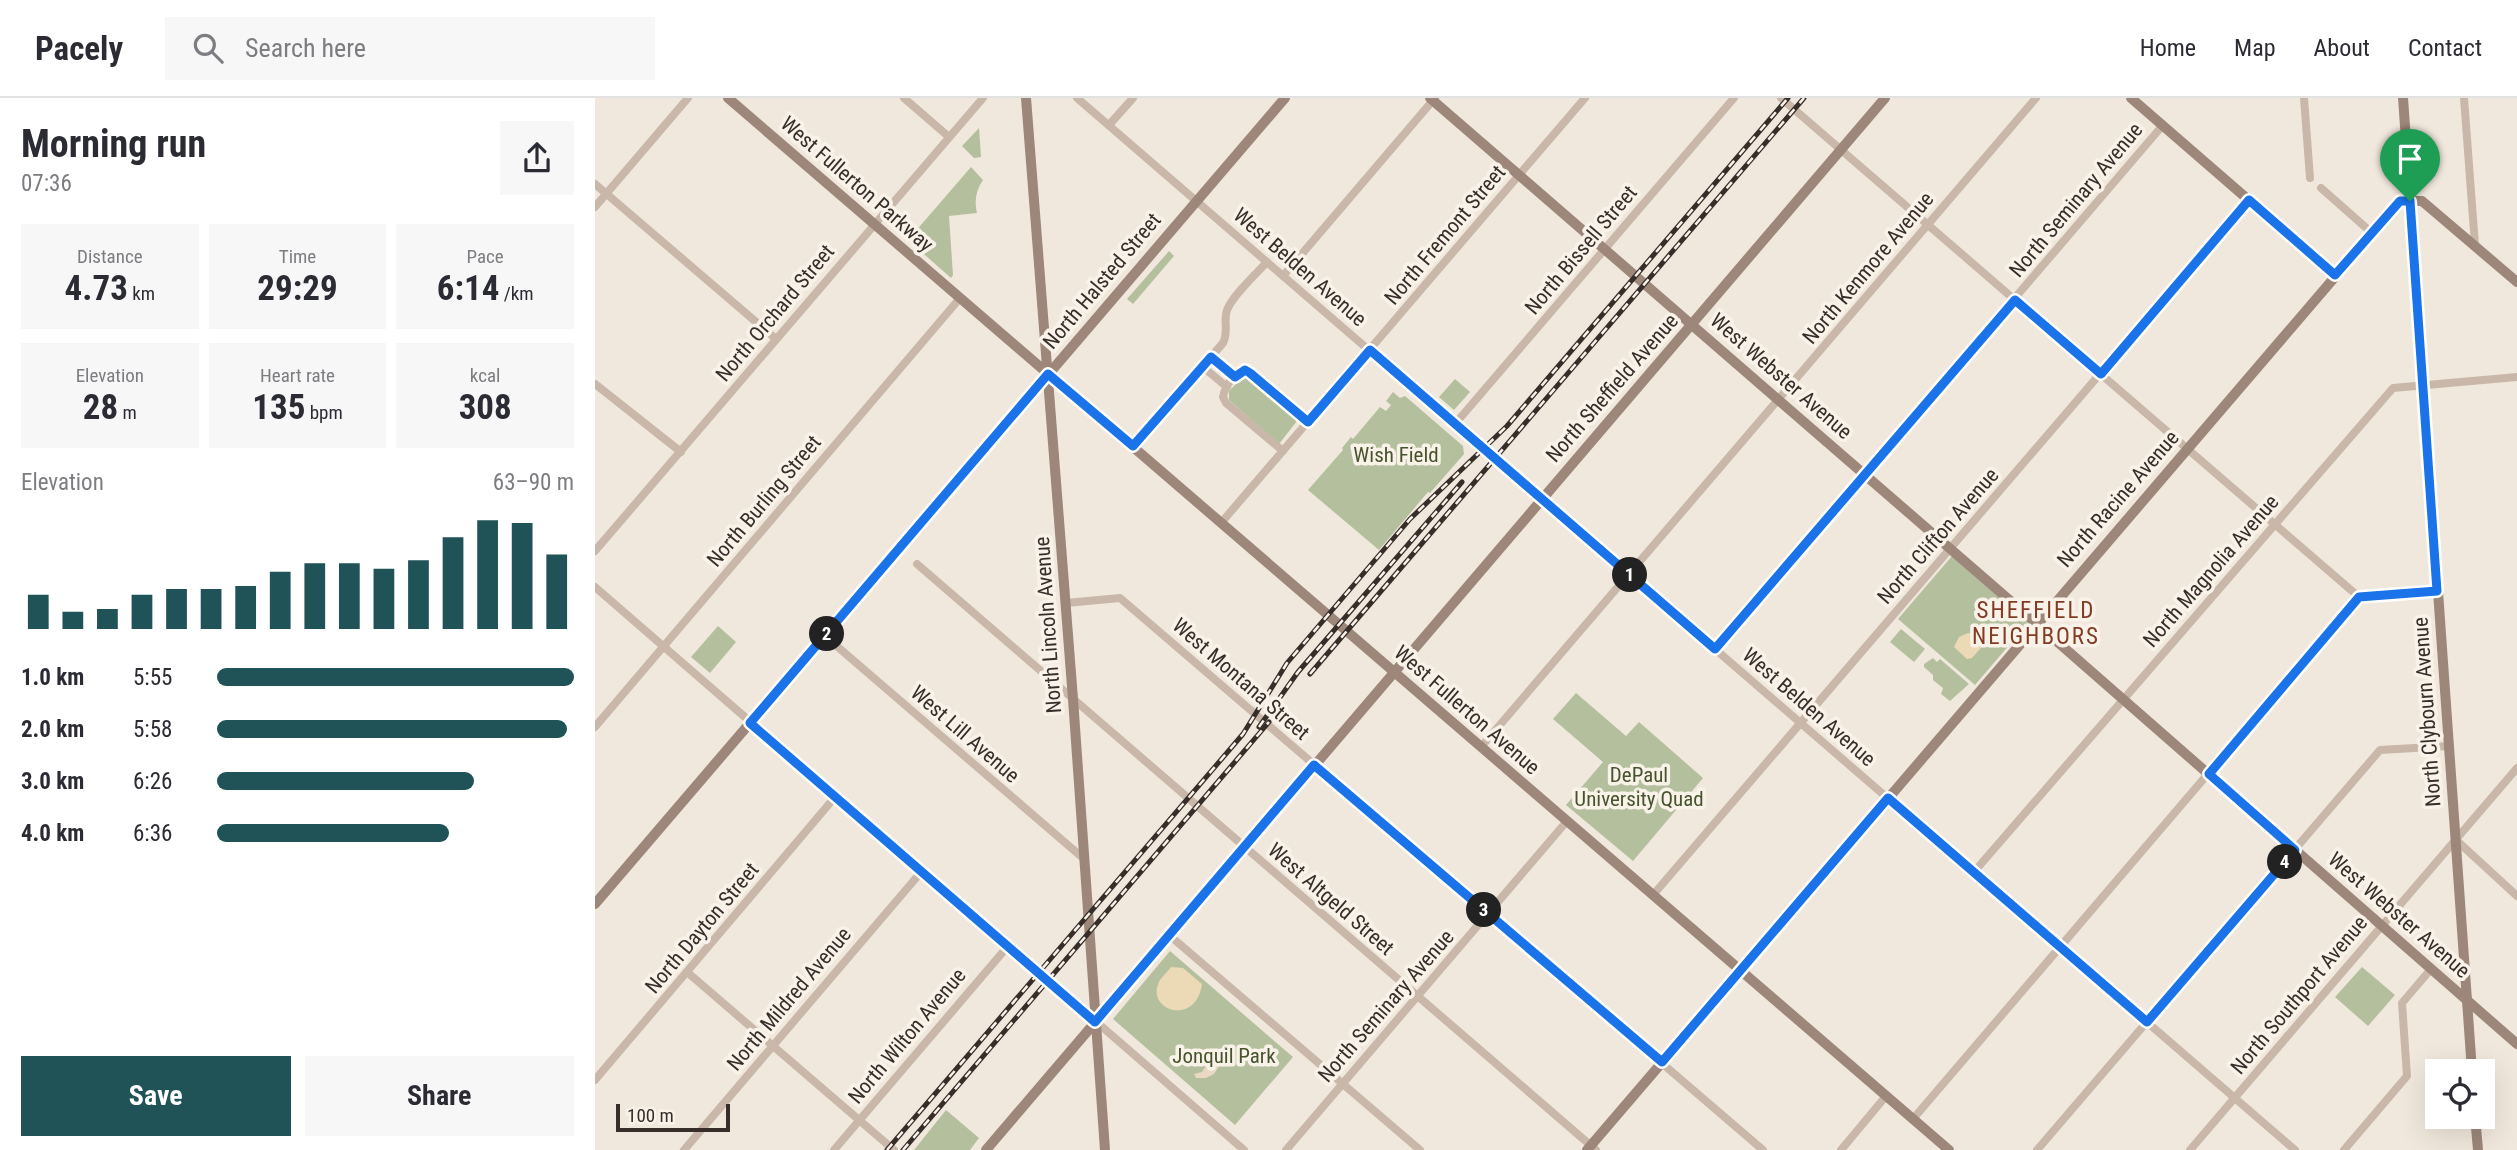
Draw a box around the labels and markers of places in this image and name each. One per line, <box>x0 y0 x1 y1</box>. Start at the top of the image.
pin <box>2380 129 2440 201</box>
pin: 1 <box>1613 558 1647 592</box>
pin: 2 <box>810 616 845 652</box>
pin: 4 <box>2267 844 2303 880</box>
pin: 3 <box>1467 892 1501 928</box>

